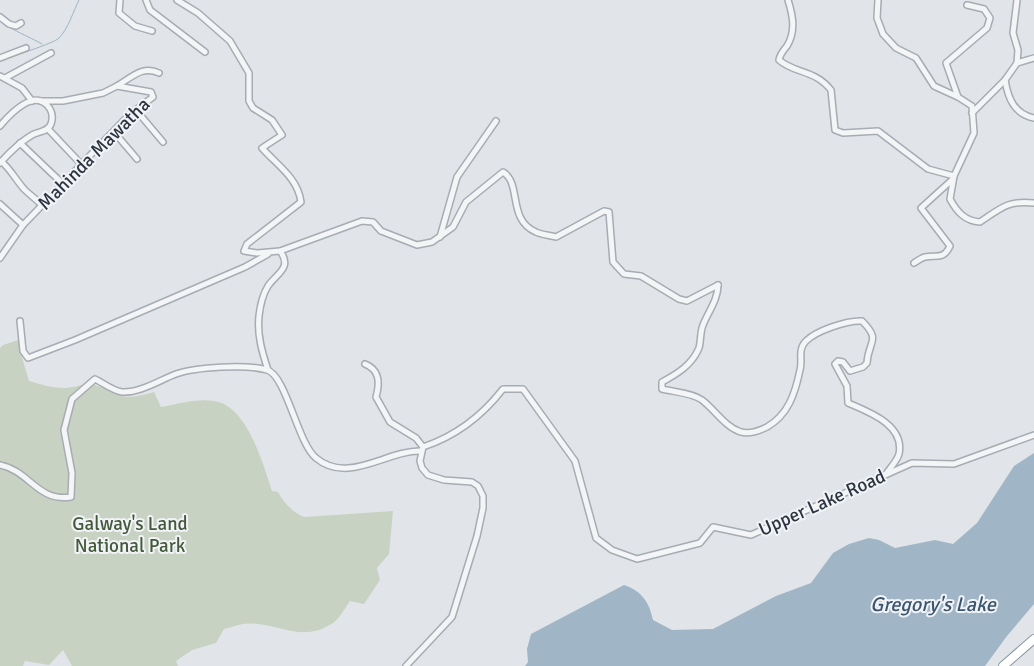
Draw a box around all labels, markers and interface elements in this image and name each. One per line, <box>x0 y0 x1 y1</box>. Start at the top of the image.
street label: Mahinda Mawatha <box>33 93 155 215</box>
street label: Upper Lake Road <box>755 464 889 542</box>
park label: Galway's Land National Park <box>72 512 188 558</box>
water label: Gregory's Lake <box>870 592 997 617</box>

